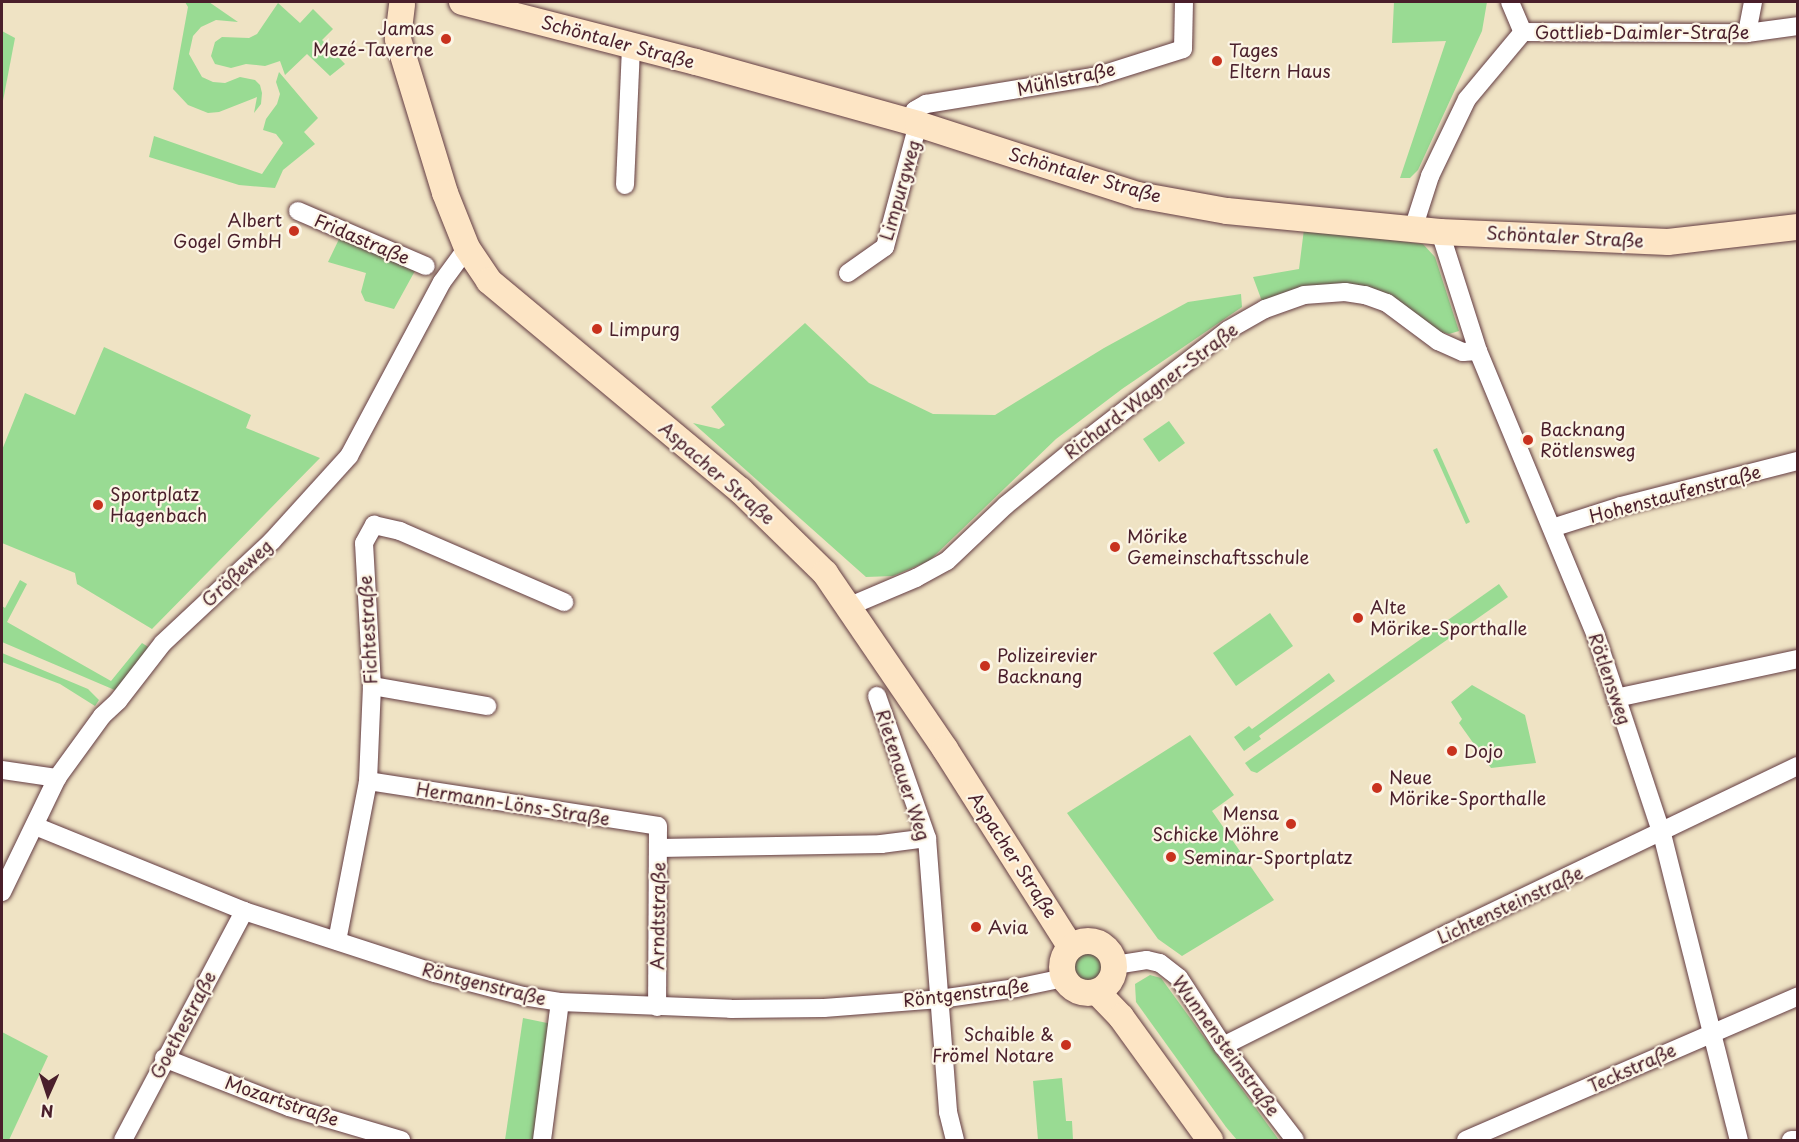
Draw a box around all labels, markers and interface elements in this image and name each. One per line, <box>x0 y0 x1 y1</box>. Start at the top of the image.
street label: Schöntaler Straße <box>538 11 698 73</box>
place label: Jamas Mezé-Taverne <box>313 18 434 60</box>
street label: Gottlieb-Daimler-Straße <box>1535 21 1749 43</box>
marker: Jamas Mezé-Taverne <box>439 32 453 46</box>
place label: Tages Eltern Haus <box>1229 40 1331 82</box>
marker: Tages Eltern Haus <box>1210 54 1224 68</box>
street label: Mühlstraße <box>1015 58 1117 100</box>
street label: Limpurgweg <box>875 137 925 243</box>
street label: Schöntaler Straße <box>1005 143 1165 207</box>
street label: Fridastraße <box>311 209 413 269</box>
place label: Albert Gogel GmbH <box>172 210 282 252</box>
street label: Schöntaler Straße <box>1485 222 1645 252</box>
marker: Albert Gogel GmbH <box>287 224 301 238</box>
place label: Limpurg <box>609 318 680 340</box>
street label: Richard-Wagner-Straße <box>1060 319 1242 463</box>
marker: Limpurg <box>590 322 604 336</box>
street label: Aspacher Straße <box>655 417 779 529</box>
place label: Backnang Rötlensweg <box>1540 419 1636 462</box>
marker: Backnang Rötlensweg <box>1521 433 1535 447</box>
street label: Hohenstaufenstraße <box>1587 461 1763 527</box>
place label: Sportplatz Hagenbach <box>110 484 207 526</box>
marker: Sportplatz Hagenbach <box>91 498 105 512</box>
place label: Mörike Gemeinschaftsschule <box>1127 526 1309 568</box>
street label: Größeweg <box>197 535 277 611</box>
marker: Mörike Gemeinschaftsschule <box>1108 540 1122 554</box>
street label: Fichtestraße <box>354 575 382 685</box>
place label: Alte Mörike-Sporthalle <box>1370 597 1527 640</box>
marker: Alte Mörike-Sporthalle <box>1351 611 1365 625</box>
street label: Rötlensweg <box>1584 630 1636 728</box>
place label: Polizeirevier Backnang <box>997 645 1097 688</box>
marker: Polizeirevier Backnang <box>978 659 992 673</box>
street label: Rietenauer Weg <box>871 706 935 844</box>
place label: Dojo <box>1464 740 1503 762</box>
marker: Dojo <box>1445 744 1459 758</box>
place label: Neue Mörike-Sporthalle <box>1389 767 1546 810</box>
street label: Hermann-Löns-Straße <box>415 778 611 830</box>
marker: Neue Mörike-Sporthalle <box>1370 781 1384 795</box>
street label: Aspacher Straße <box>964 788 1062 922</box>
place label: Mensa Schicke Möhre <box>1152 803 1279 846</box>
marker: Mensa Schicke Möhre <box>1284 817 1298 831</box>
place label: Seminar-Sportplatz <box>1183 846 1352 868</box>
marker: Seminar-Sportplatz <box>1164 850 1178 864</box>
street label: Arndtstraße <box>646 862 670 970</box>
street label: Lichtensteinstraße <box>1434 862 1586 948</box>
place label: Avia <box>988 916 1028 938</box>
marker: Avia <box>969 920 983 934</box>
street label: Röntgenstraße <box>420 958 548 1010</box>
street label: Goethestraße <box>146 967 220 1083</box>
street label: Wunnensteinstraße <box>1168 972 1284 1120</box>
street label: Röntgenstraße <box>902 975 1030 1011</box>
place label: Schaible & Frömel Notare <box>931 1024 1054 1066</box>
marker: Schaible & Frömel Notare <box>1059 1038 1073 1052</box>
street label: Teckstraße <box>1585 1039 1679 1097</box>
north arrow <box>18 1064 78 1124</box>
street label: Mozartstraße <box>222 1071 342 1131</box>
text: N <box>40 1100 54 1124</box>

